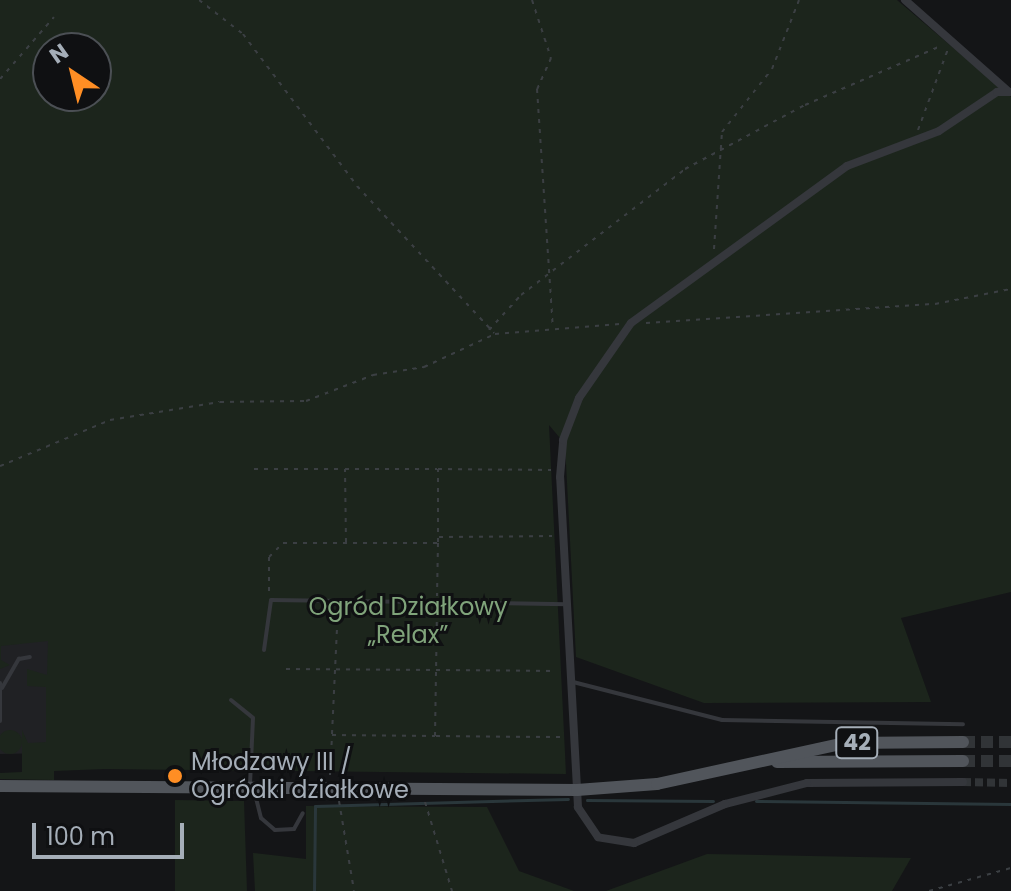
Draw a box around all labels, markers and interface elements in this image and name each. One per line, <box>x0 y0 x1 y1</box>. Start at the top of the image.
north arrow <box>32 32 112 112</box>
text: N <box>43 36 75 71</box>
park label: Ogród Działkowy „Relax” <box>309 593 507 649</box>
road number: 42 <box>835 725 879 761</box>
place label: Młodzawy III / Ogródki działkowe <box>191 748 409 804</box>
marker: Młodzawy III / Ogródki działkowe <box>166 767 184 785</box>
scale bar <box>36 807 188 857</box>
text: 100 m <box>46 820 115 853</box>

